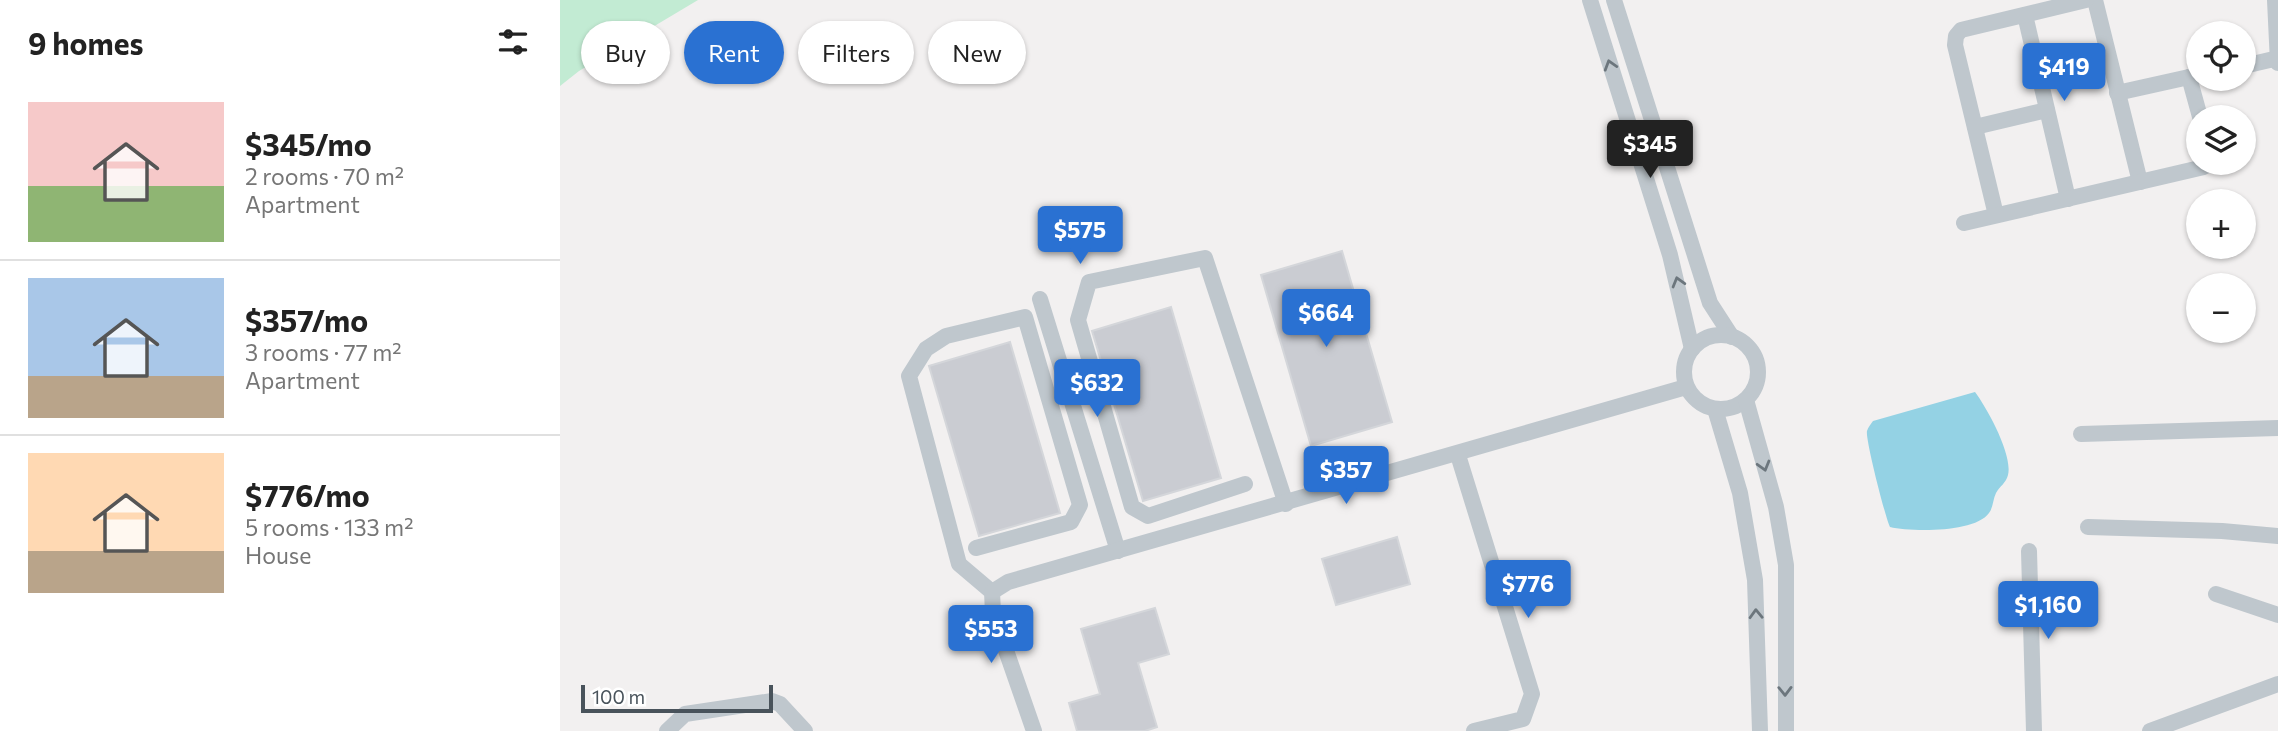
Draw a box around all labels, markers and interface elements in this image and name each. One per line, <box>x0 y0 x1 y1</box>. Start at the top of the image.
chip: Buy <box>581 21 670 84</box>
chip: Rent <box>684 21 784 84</box>
chip: Filters <box>798 21 914 84</box>
chip: New <box>928 21 1026 84</box>
map controls <box>2186 21 2256 343</box>
button: locate <box>2186 21 2256 91</box>
icon: filters <box>494 23 532 61</box>
text: 9 homes <box>28 24 143 61</box>
pin: $419 <box>2023 43 2105 103</box>
text: $419 <box>2038 52 2090 80</box>
one-way arrow <box>1604 59 1619 71</box>
button: layers <box>2186 105 2256 175</box>
pin: $345 <box>1609 120 1691 180</box>
text: $345/mo <box>245 125 372 162</box>
text: $345 <box>1623 129 1677 157</box>
icon: home <box>84 130 168 214</box>
text: 2 rooms · 70 m² <box>245 162 404 190</box>
button: + <box>2186 189 2256 259</box>
text: Apartment <box>245 190 360 218</box>
pin: $575 <box>1039 206 1121 266</box>
text: $575 <box>1054 215 1106 243</box>
button: − <box>2186 273 2256 343</box>
one-way arrow <box>1671 277 1686 289</box>
pin: $664 <box>1285 290 1367 349</box>
text: $664 <box>1298 298 1354 326</box>
text: $357/mo <box>245 301 368 338</box>
icon: home <box>84 306 168 390</box>
text: 3 rooms · 77 m² <box>245 338 402 366</box>
pin: $632 <box>1056 360 1138 419</box>
text: Apartment <box>245 366 360 394</box>
text: $632 <box>1070 368 1124 396</box>
pin: $357 <box>1305 447 1387 506</box>
text: $357 <box>1320 455 1372 483</box>
one-way arrow <box>1756 459 1771 471</box>
text: $776/mo <box>245 476 370 513</box>
icon: home <box>84 481 168 565</box>
text: 5 rooms · 133 m² <box>245 513 413 541</box>
text: House <box>245 541 311 569</box>
pin: $776 <box>1487 560 1569 620</box>
text: $776 <box>1502 569 1554 597</box>
pin: $1,160 <box>1991 582 2105 641</box>
text: $1,160 <box>2014 590 2082 618</box>
pin: $553 <box>950 606 1032 665</box>
one-way arrow <box>1749 608 1764 619</box>
text: $553 <box>964 614 1018 642</box>
scale bar <box>581 682 774 714</box>
text: 100 m <box>592 685 645 708</box>
one-way arrow <box>1778 685 1793 696</box>

